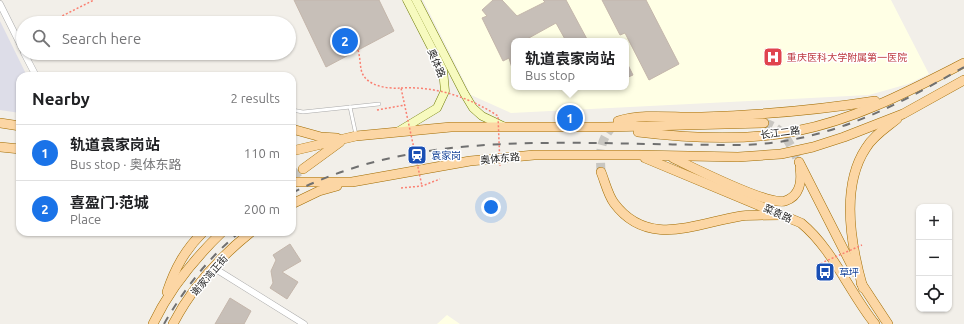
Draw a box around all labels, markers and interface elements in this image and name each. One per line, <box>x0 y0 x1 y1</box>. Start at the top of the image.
search box <box>16 16 296 60</box>
pin: 2 <box>332 26 358 56</box>
icon: search <box>30 27 52 49</box>
text: Search here <box>62 30 141 47</box>
popup <box>511 38 629 90</box>
hospital icon: 重庆医科大学附属第一医院 <box>762 46 784 68</box>
street label: 奥体路 <box>426 47 447 79</box>
text: 轨道袁家岗站 <box>525 50 615 67</box>
place label: 重庆医科大学附属第一医院 <box>787 52 907 63</box>
text: Bus stop <box>525 68 575 82</box>
text: Nearby <box>32 89 90 108</box>
text: 2 results <box>230 91 280 105</box>
pin: 1 <box>557 103 583 133</box>
street label: 长江二路 <box>760 125 801 140</box>
text: 轨道袁家岗站 <box>70 136 160 153</box>
station icon: 袁家岗 <box>406 144 428 166</box>
text: 1 <box>41 146 49 160</box>
text: 110 m <box>244 146 280 160</box>
place label: 袁家岗 <box>431 150 461 161</box>
street label: 奥体东路 <box>480 151 520 166</box>
text: Bus stop · 奥体东路 <box>70 157 181 171</box>
text: 喜盈门·范城 <box>70 194 149 211</box>
your location <box>481 197 501 217</box>
text: 2 <box>41 202 49 216</box>
text: 200 m <box>244 202 280 216</box>
street label: 菜袁路 <box>762 202 794 225</box>
map controls <box>916 204 952 312</box>
button: + <box>916 204 952 240</box>
text: Place <box>70 212 101 226</box>
button: − <box>916 240 952 276</box>
street label: 谢家湾正街 <box>189 253 230 298</box>
bus stop icon: 草坪 <box>814 261 836 283</box>
place label: 草坪 <box>839 267 859 278</box>
button: locate <box>916 276 952 312</box>

